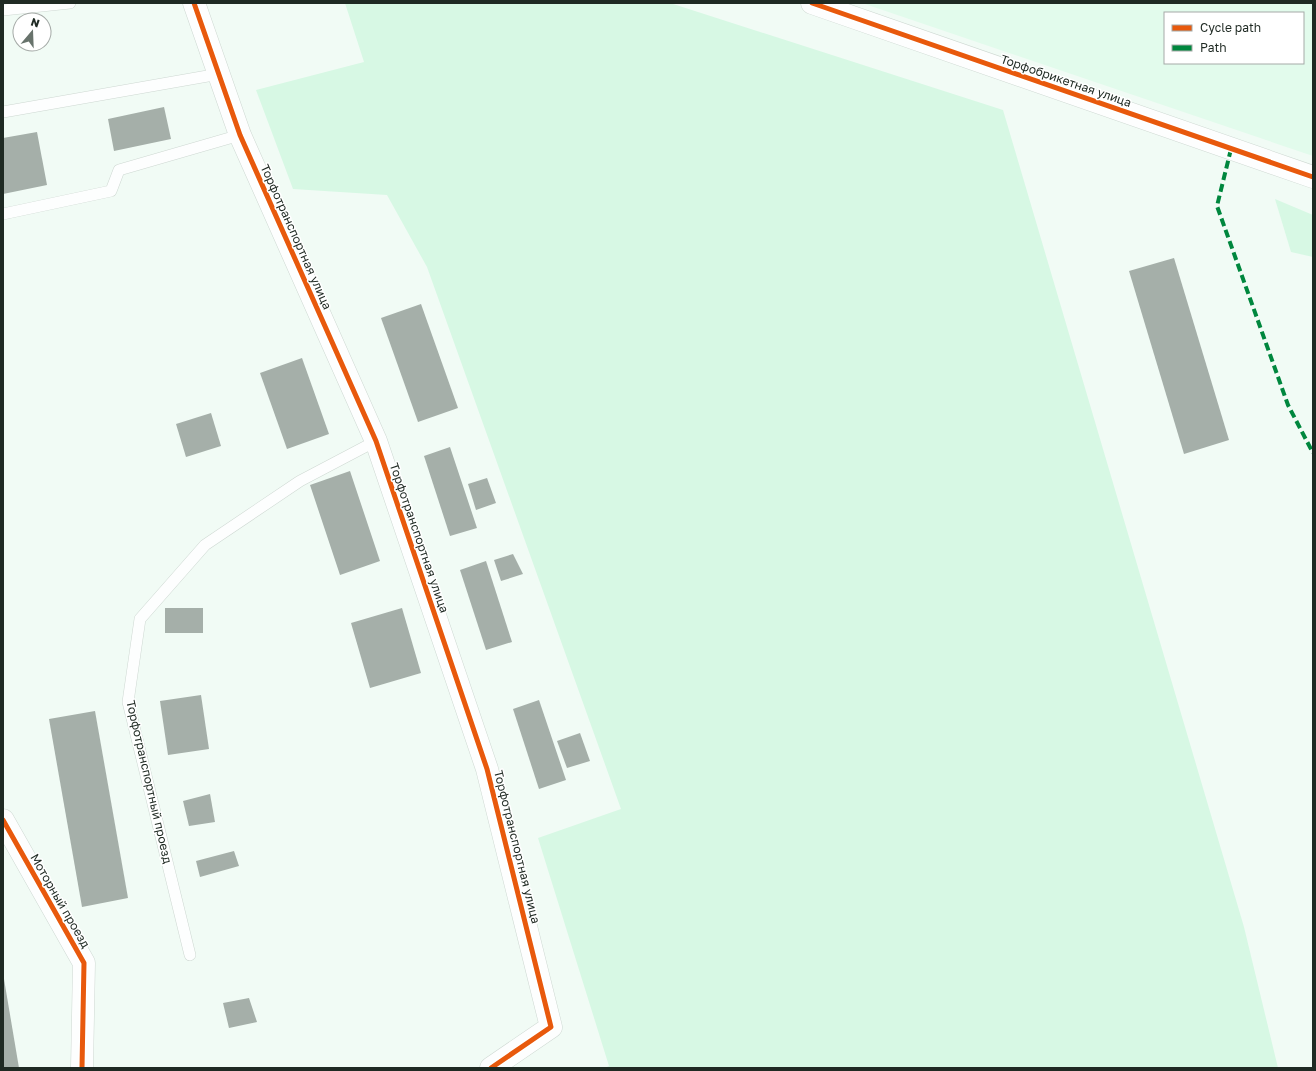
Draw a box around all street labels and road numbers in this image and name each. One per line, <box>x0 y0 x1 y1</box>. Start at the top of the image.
street label: Торфобрикетная улица <box>999 51 1134 110</box>
street label: Торфотранспортная улица <box>258 162 335 312</box>
street label: Торфотранспортная улица <box>387 461 452 615</box>
street label: Торфотранспортный проезд <box>123 699 176 865</box>
street label: Торфотранспортная улица <box>491 769 544 925</box>
street label: Моторный проезд <box>27 851 94 951</box>

